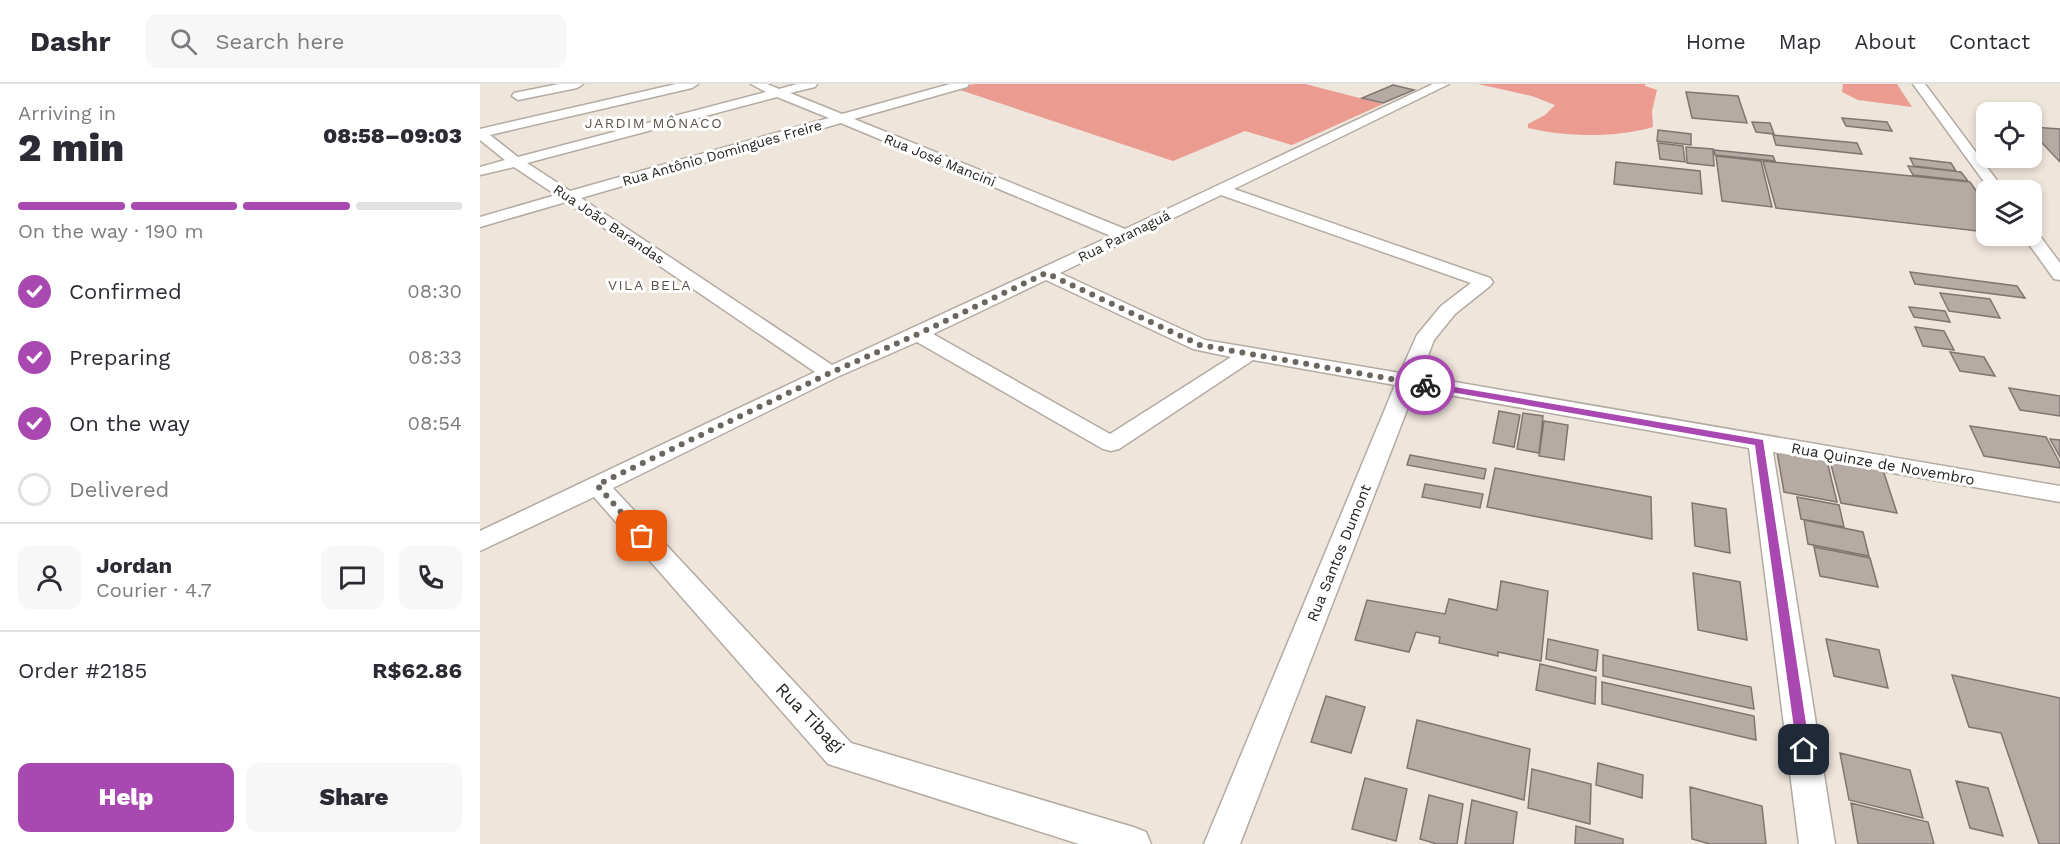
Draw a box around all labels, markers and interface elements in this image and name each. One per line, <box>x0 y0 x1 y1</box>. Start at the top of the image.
search box <box>146 14 566 68</box>
text: Dashr <box>30 25 110 58</box>
icon: search <box>167 25 200 58</box>
text: Search here <box>215 29 344 54</box>
text: Home <box>1686 29 1746 54</box>
text: Map <box>1779 29 1822 54</box>
text: About <box>1855 29 1916 54</box>
text: Contact <box>1949 29 2030 54</box>
text: Arriving in <box>18 101 116 125</box>
map controls <box>1976 102 2042 246</box>
button: locate <box>1976 102 2042 168</box>
district label: JARDIM MÔNACO <box>585 115 723 131</box>
street label: Rua Antônio Domingues Freire <box>620 117 824 189</box>
text: 08:58–09:03 <box>323 123 462 148</box>
text: 2 min <box>18 125 124 170</box>
street label: Rua José Mancini <box>882 130 998 190</box>
button: layers <box>1976 180 2042 246</box>
street label: Rua João Barandas <box>550 181 668 267</box>
street label: Rua Paranaguá <box>1075 207 1173 265</box>
text: On the way · 190 m <box>18 219 204 243</box>
icon: check <box>18 275 51 308</box>
district label: VILA BELA <box>608 277 692 293</box>
text: Confirmed <box>69 279 182 304</box>
text: 08:30 <box>407 279 462 303</box>
icon: check <box>18 341 51 374</box>
text: Preparing <box>69 345 170 370</box>
text: 08:33 <box>408 345 462 369</box>
courier <box>1395 355 1455 415</box>
icon: bike <box>1409 369 1442 402</box>
icon: check <box>18 407 51 440</box>
text: On the way <box>69 411 190 436</box>
text: 08:54 <box>407 411 462 435</box>
street label: Rua Quinze de Novembro <box>1790 439 1976 489</box>
text: Delivered <box>69 477 169 502</box>
street label: Rua Santos Dumont <box>1303 481 1375 624</box>
pin <box>616 510 667 561</box>
icon: bag <box>625 519 658 552</box>
button: person <box>18 546 81 609</box>
button: chat <box>321 546 384 609</box>
button: phone <box>399 546 462 609</box>
text: Jordan <box>96 553 172 578</box>
text: Courier · 4.7 <box>96 578 212 602</box>
text: Order #2185 <box>18 658 147 683</box>
text: R$62.86 <box>372 658 462 683</box>
street label: Rua Tibagi <box>772 678 849 757</box>
pin <box>1778 724 1829 775</box>
icon: home <box>1787 733 1820 766</box>
button: Help <box>18 763 234 832</box>
button: Share <box>246 763 462 832</box>

